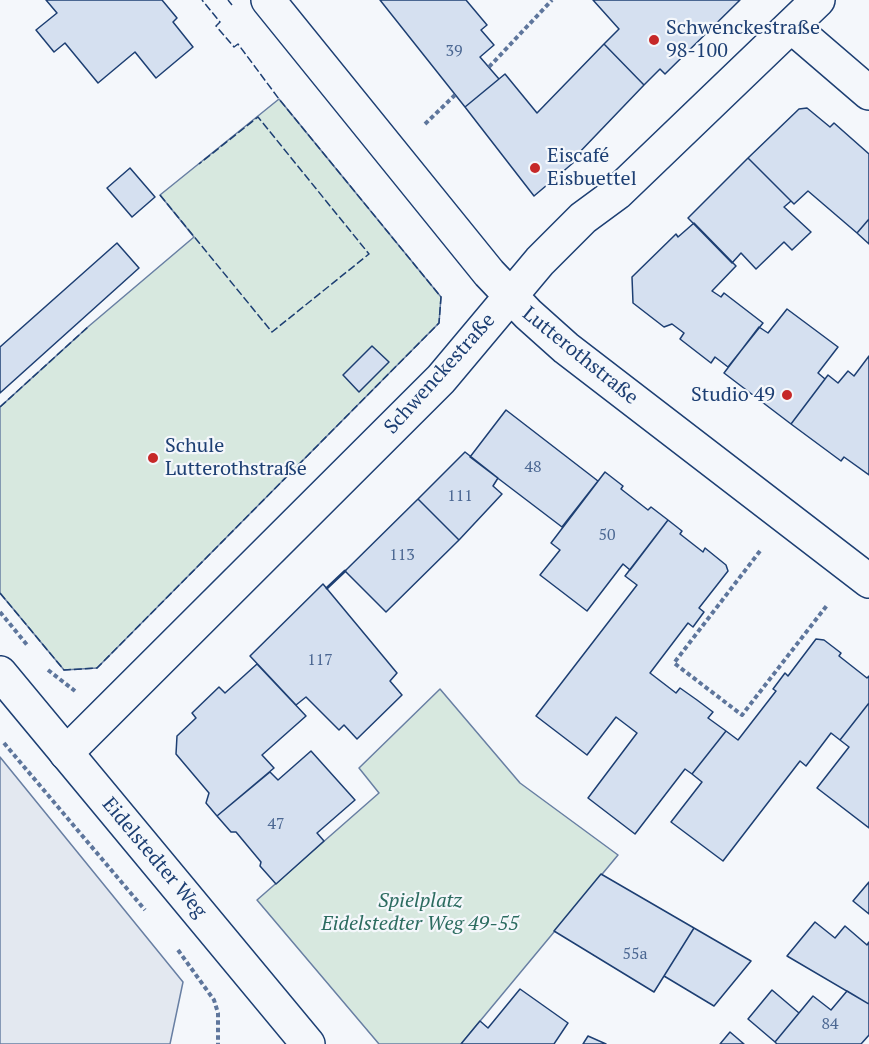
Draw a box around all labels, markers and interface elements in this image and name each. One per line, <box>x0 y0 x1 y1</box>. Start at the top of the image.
place label: Schwenckestraße 98-100 <box>666 16 820 63</box>
marker: Schwenckestraße 98-100 <box>647 33 661 47</box>
house number: 39 <box>445 41 463 61</box>
place label: Eiscafé Eisbuettel <box>547 144 637 191</box>
marker: Eiscafé Eisbuettel <box>528 161 542 175</box>
street label: Lutterothstraße <box>517 302 643 410</box>
street label: Schwenckestraße <box>379 309 501 439</box>
place label: Studio 49 <box>691 383 775 407</box>
marker: Studio 49 <box>780 388 794 402</box>
place label: Schule Lutterothstraße <box>165 434 307 481</box>
marker: Schule Lutterothstraße <box>146 451 160 465</box>
house number: 48 <box>524 457 542 477</box>
house number: 111 <box>447 486 473 506</box>
house number: 50 <box>598 525 616 545</box>
house number: 113 <box>389 545 415 565</box>
house number: 117 <box>307 650 333 670</box>
street label: Eidelstedter Weg <box>97 793 211 923</box>
house number: 47 <box>267 814 285 834</box>
park label: Spielplatz Eidelstedter Weg 49-55 <box>321 889 519 936</box>
house number: 55a <box>622 944 648 964</box>
house number: 84 <box>821 1014 839 1034</box>

